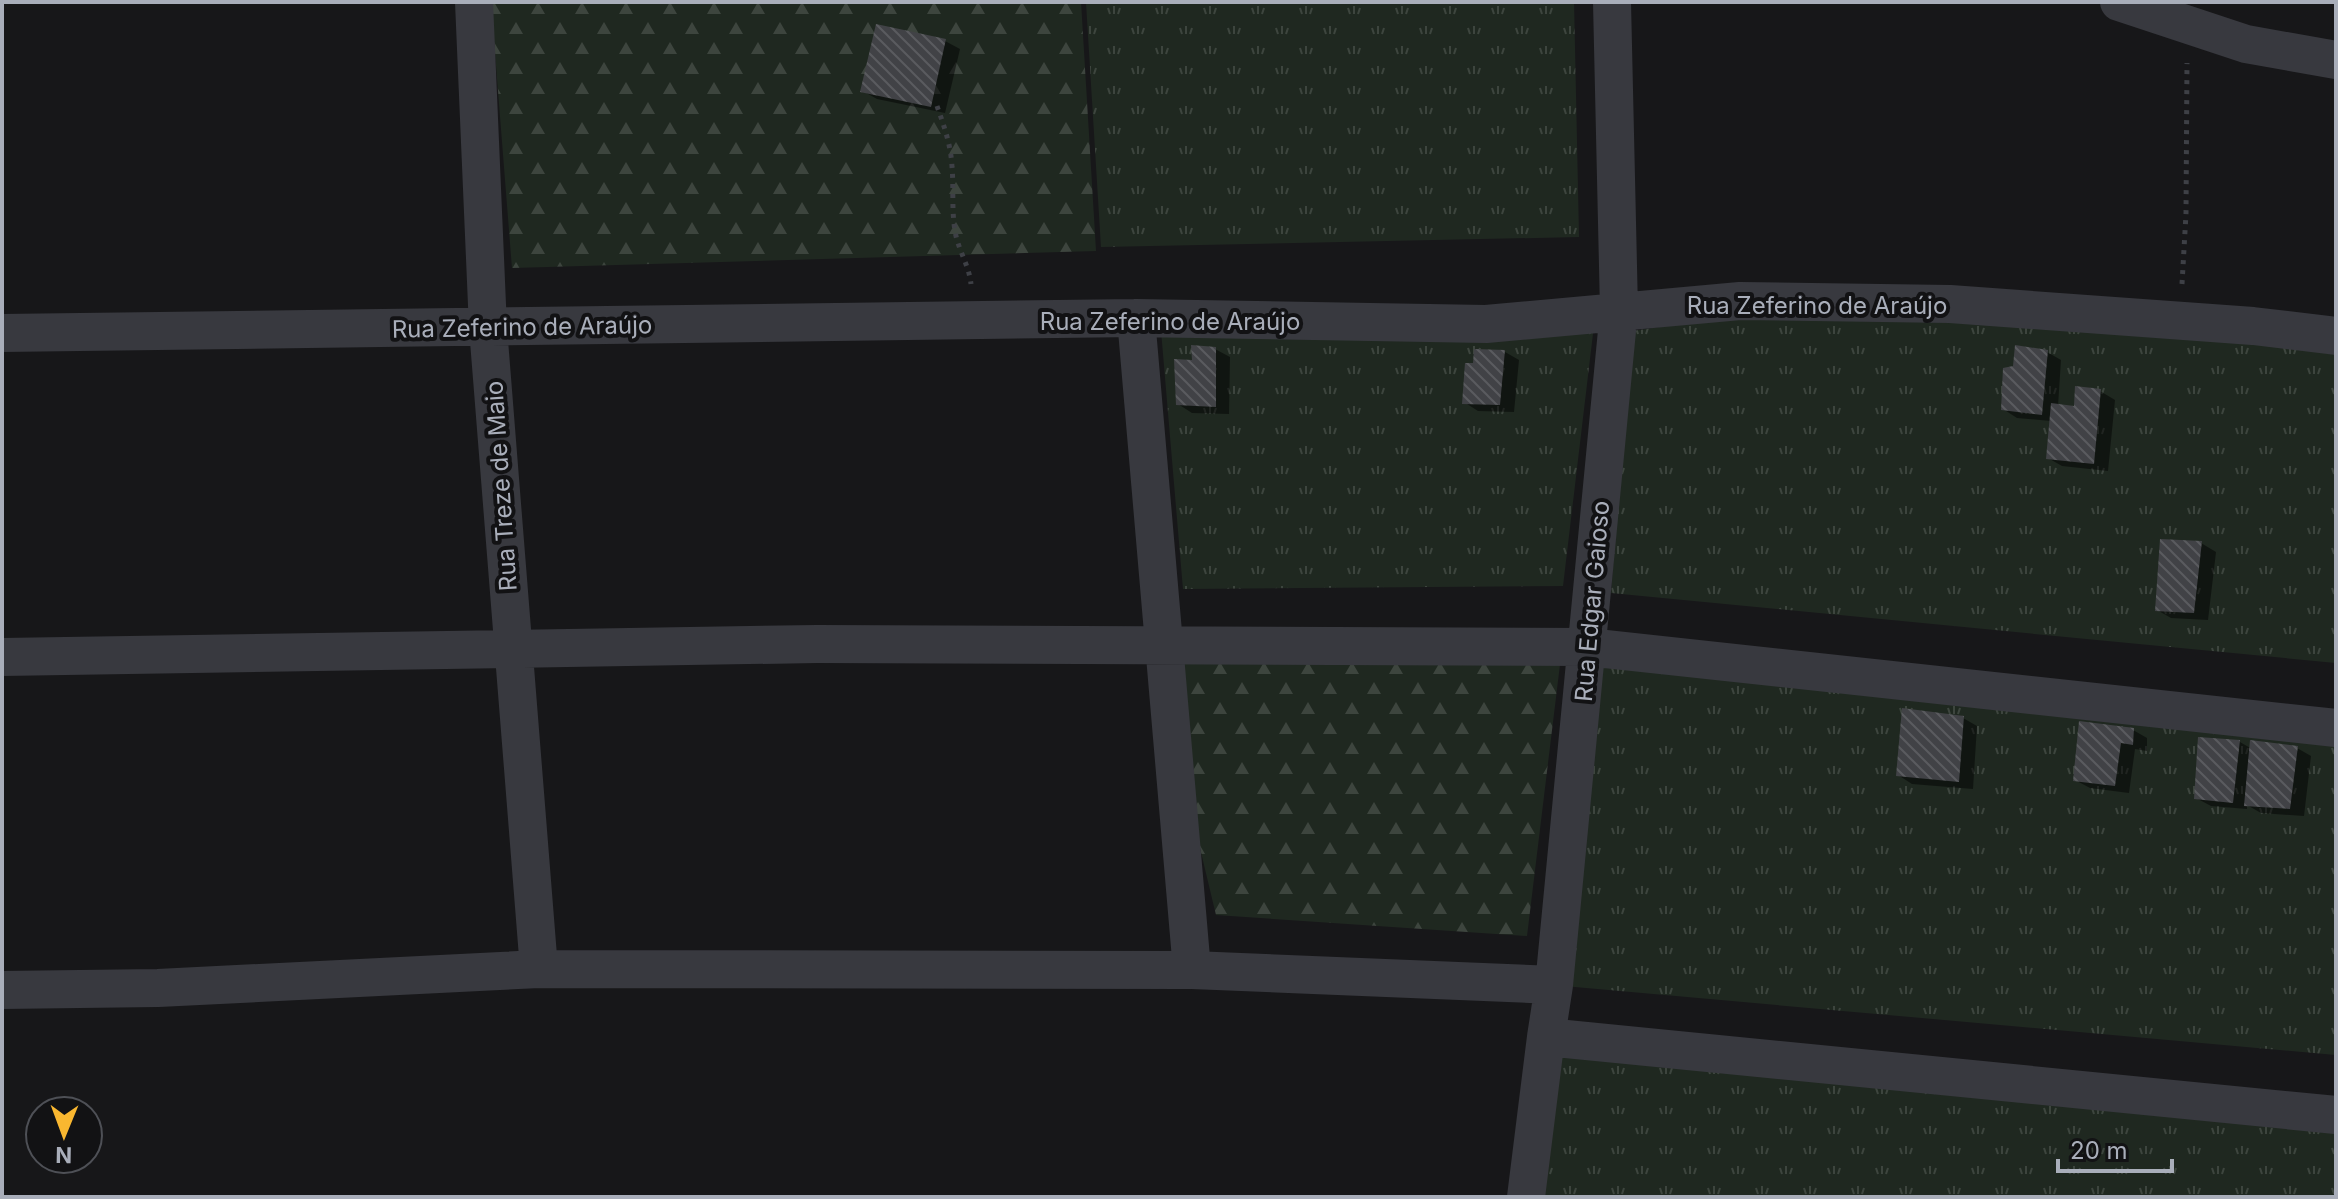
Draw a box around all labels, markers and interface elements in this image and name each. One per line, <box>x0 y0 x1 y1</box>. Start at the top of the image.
street label: Rua Zeferino de Araújo <box>1687 291 1947 320</box>
street label: Rua Zeferino de Araújo <box>1040 307 1300 336</box>
street label: Rua Zeferino de Araújo <box>391 310 653 344</box>
street label: Rua Treze de Maio <box>479 380 523 592</box>
street label: Rua Edgar Gaioso <box>1569 499 1615 703</box>
north arrow <box>24 1095 104 1175</box>
scale bar <box>2058 1123 2172 1173</box>
text: 20 m <box>2070 1136 2128 1165</box>
text: N <box>55 1142 72 1168</box>

